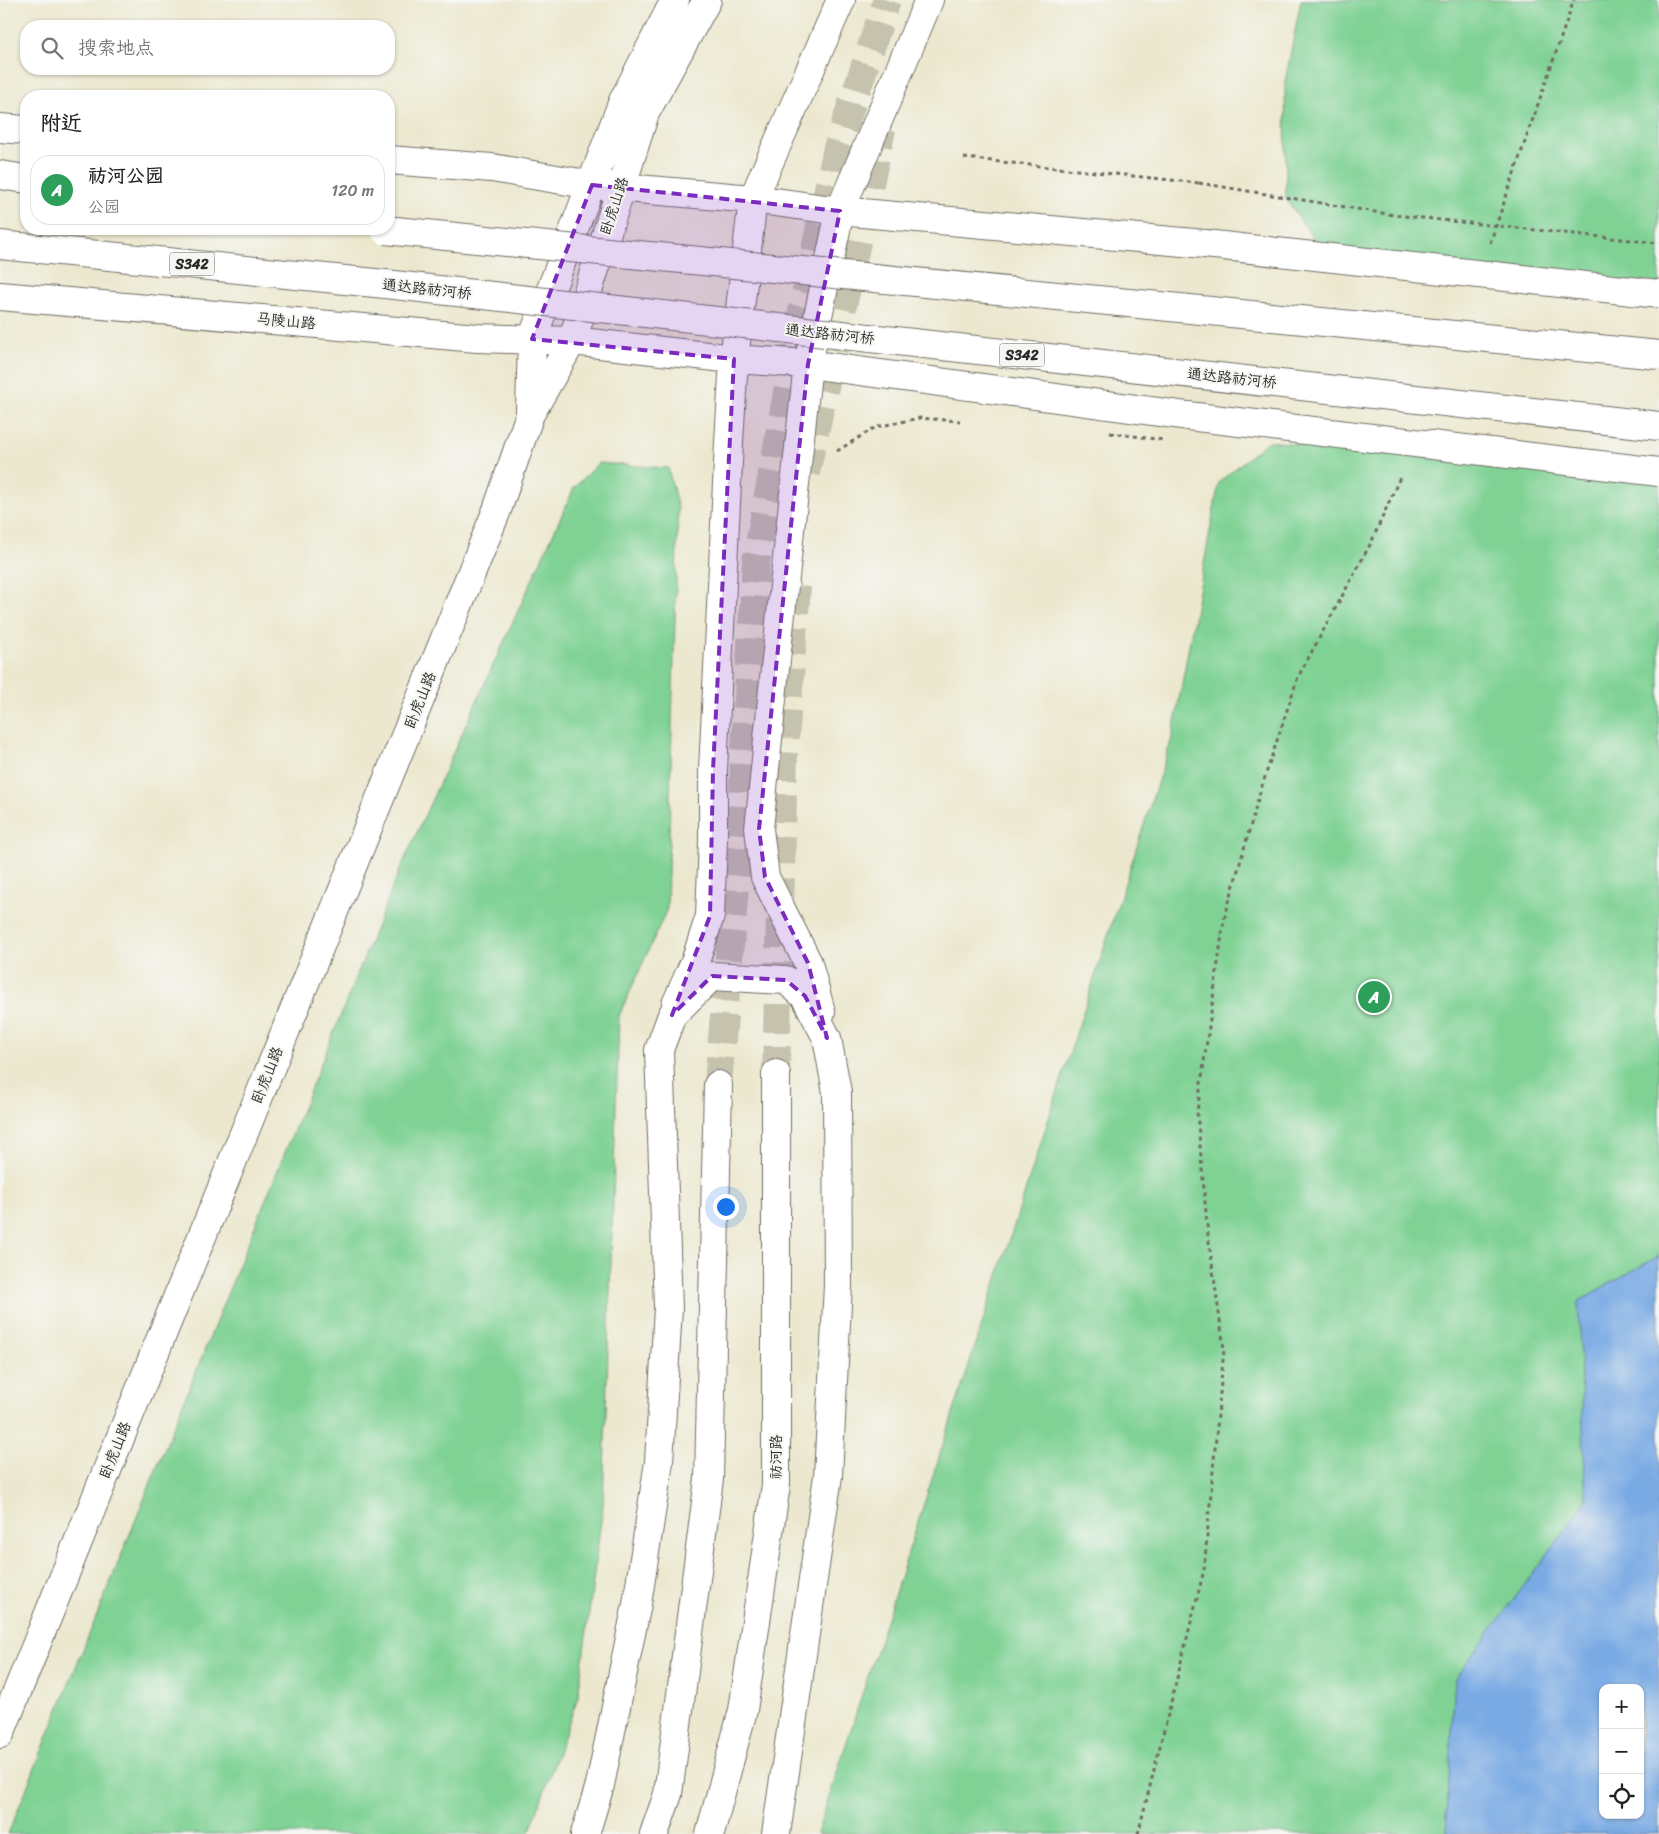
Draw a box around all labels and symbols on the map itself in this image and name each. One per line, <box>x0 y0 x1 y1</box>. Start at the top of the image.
street label: 卧虎山路 <box>592 173 636 239</box>
road number: S342 <box>170 252 214 276</box>
street label: 通达路祊河桥 <box>381 271 473 307</box>
street label: 马陵山路 <box>255 305 317 337</box>
street label: 通达路祊河桥 <box>784 316 876 352</box>
road number: S342 <box>1000 344 1044 366</box>
street label: 通达路祊河桥 <box>1186 360 1278 396</box>
street label: 卧虎山路 <box>397 667 443 733</box>
pin: A <box>1358 978 1390 1016</box>
street label: 卧虎山路 <box>244 1042 290 1108</box>
your location <box>713 1194 739 1220</box>
street label: 卧虎山路 <box>92 1417 138 1483</box>
street label: 祊河路 <box>763 1434 789 1480</box>

